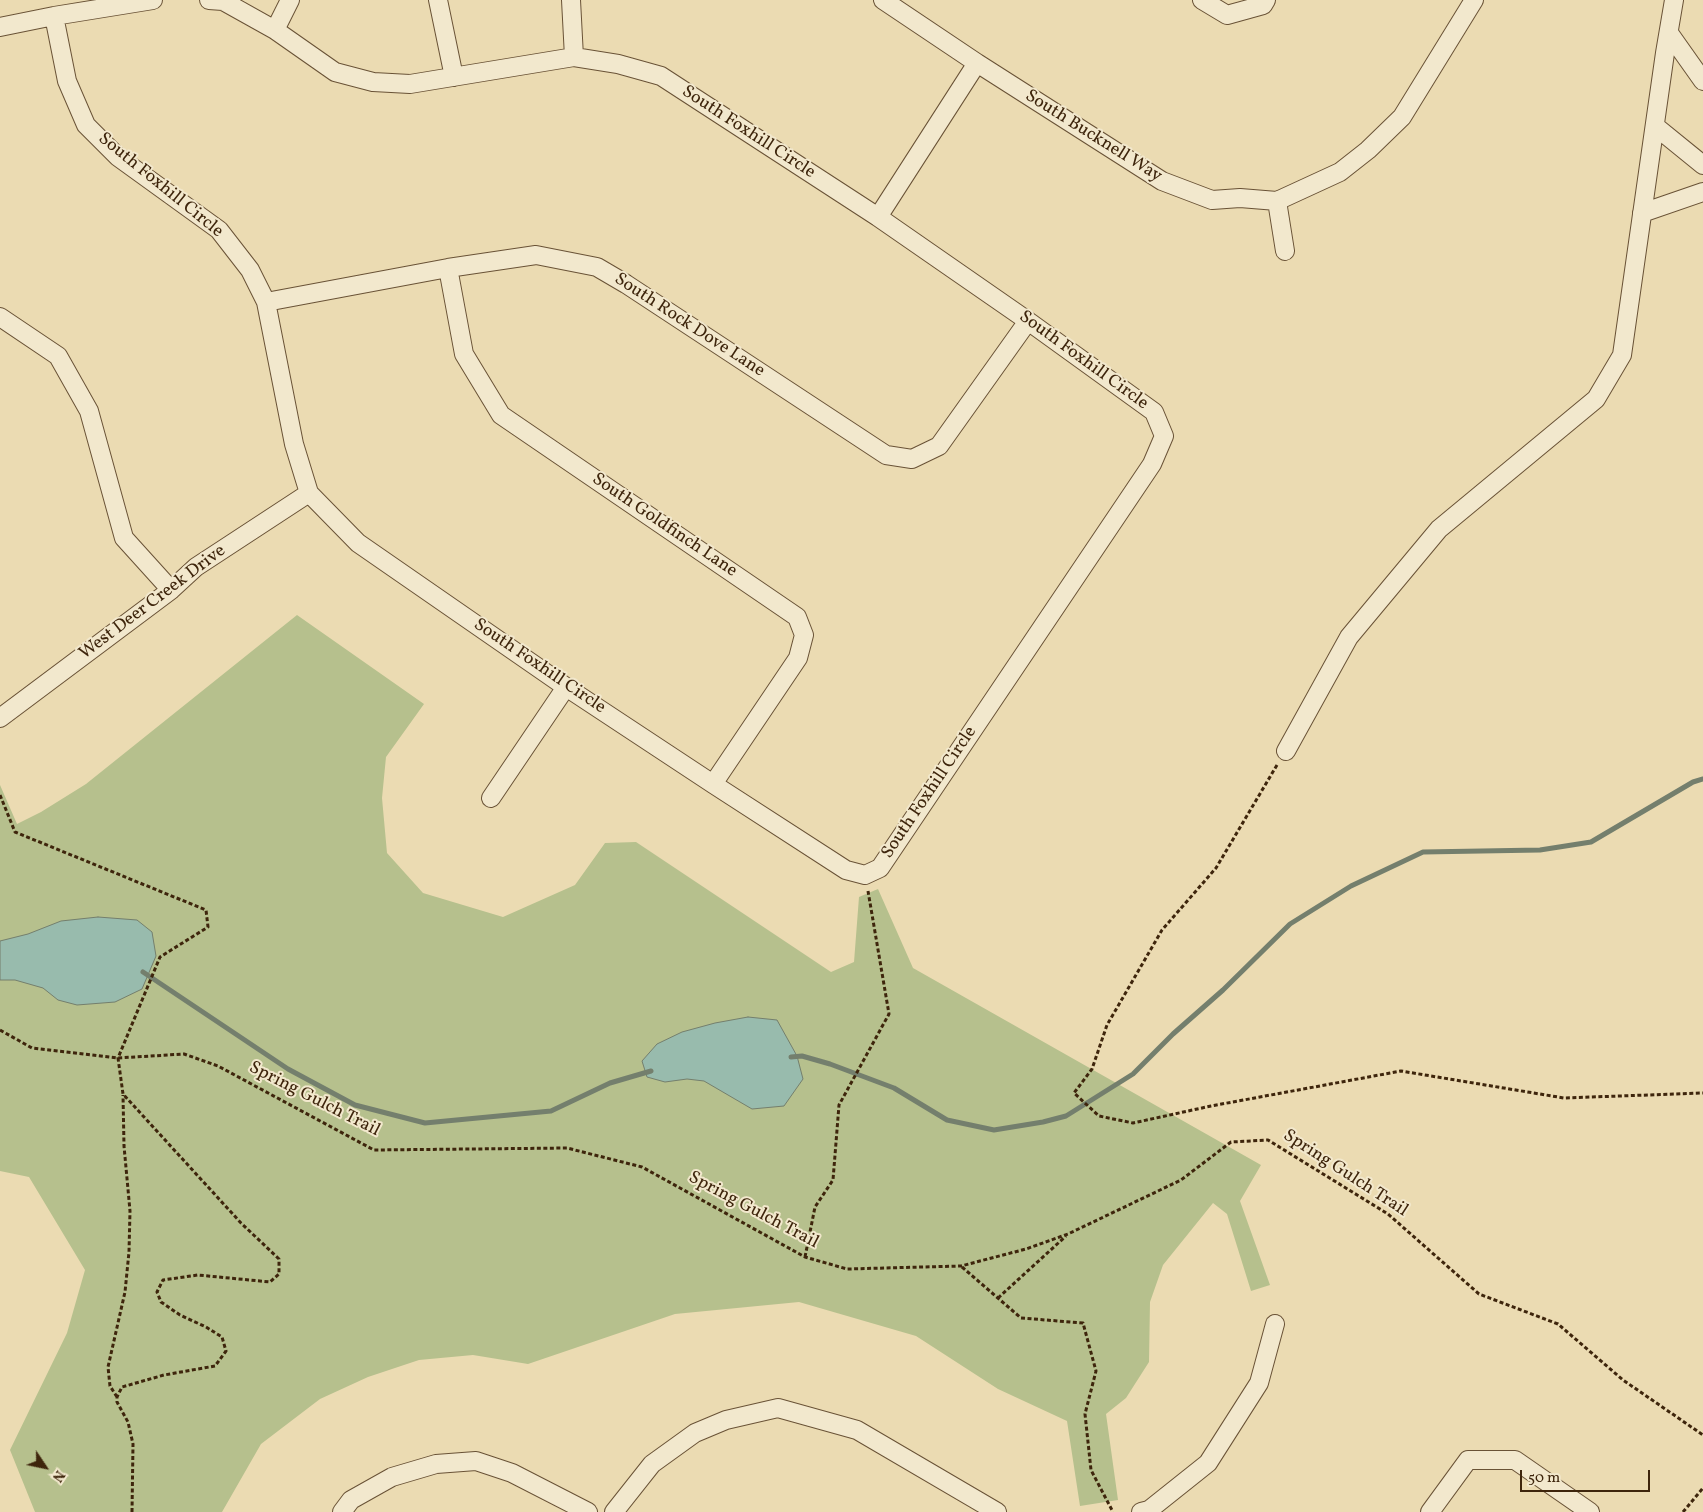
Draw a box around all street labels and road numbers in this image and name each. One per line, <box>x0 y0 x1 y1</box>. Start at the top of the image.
street label: South Foxhill Circle <box>677 82 819 184</box>
street label: South Bucknell Way <box>1020 86 1166 188</box>
street label: South Foxhill Circle <box>93 129 227 243</box>
street label: South Rock Dove Lane <box>610 269 768 383</box>
street label: South Foxhill Circle <box>1014 307 1152 415</box>
street label: South Goldfinch Lane <box>587 469 741 583</box>
street label: West Deer Creek Drive <box>75 541 231 665</box>
street label: South Foxhill Circle <box>469 615 609 719</box>
street label: South Foxhill Circle <box>878 723 982 863</box>
street label: Spring Gulch Trail <box>245 1058 383 1142</box>
street label: Spring Gulch Trail <box>1279 1126 1411 1222</box>
street label: Spring Gulch Trail <box>684 1168 822 1254</box>

